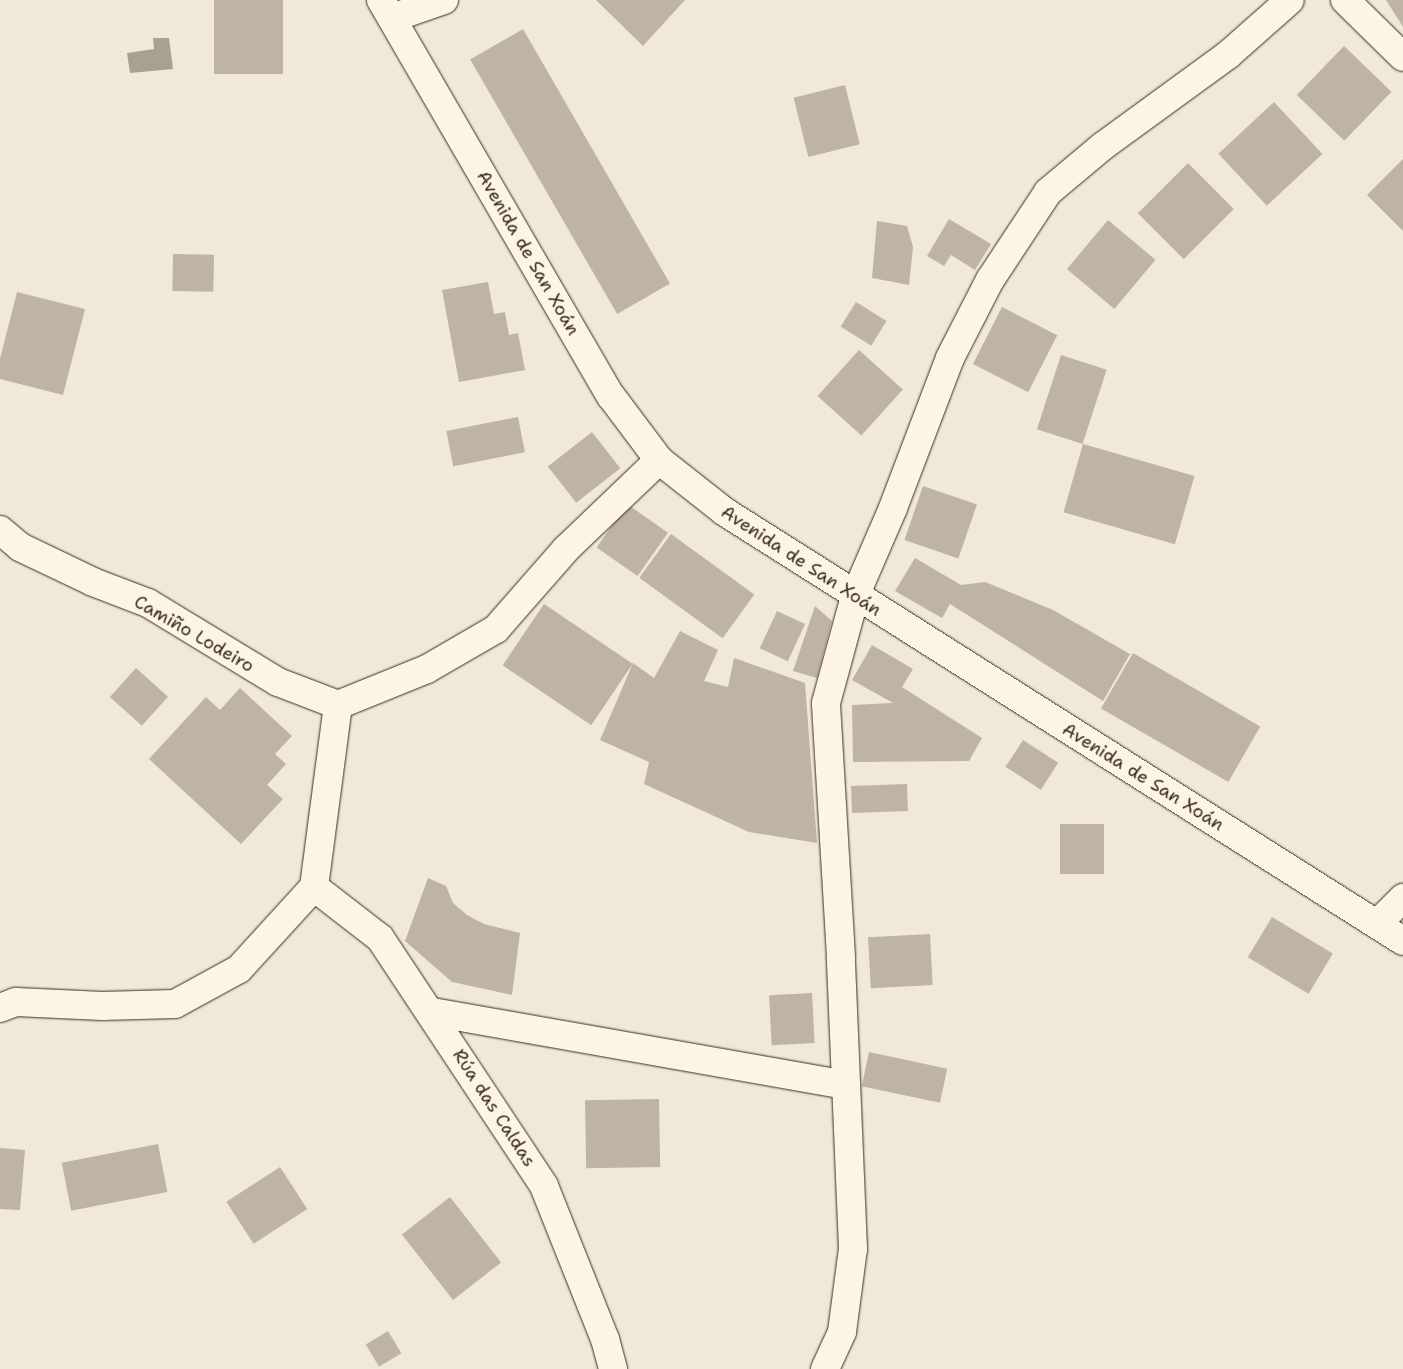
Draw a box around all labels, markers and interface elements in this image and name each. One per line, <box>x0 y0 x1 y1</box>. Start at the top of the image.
street label: Avenida de San Xoán <box>472 167 584 339</box>
street label: Avenida de San Xoán <box>717 501 885 621</box>
street label: Camiño Lodeiro <box>130 591 258 677</box>
street label: Avenida de San Xoán <box>1058 718 1228 836</box>
street label: Rúa das Caldas <box>448 1045 540 1171</box>

